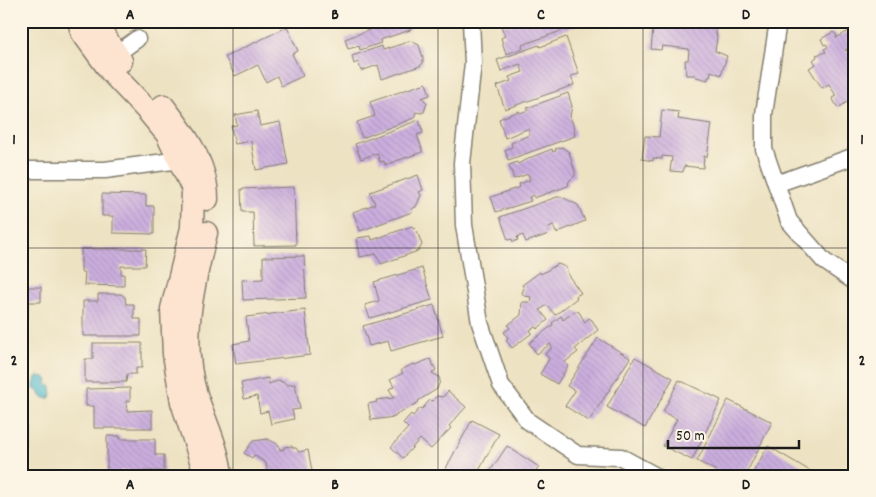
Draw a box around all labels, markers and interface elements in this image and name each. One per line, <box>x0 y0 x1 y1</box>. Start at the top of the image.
text: A <box>126 4 135 27</box>
text: B <box>331 4 339 27</box>
text: C <box>537 4 545 27</box>
text: D <box>742 4 751 27</box>
text: 1 <box>12 129 16 152</box>
text: 1 <box>860 129 864 152</box>
text: 2 <box>11 350 18 373</box>
text: 2 <box>859 350 866 373</box>
scale bar <box>668 417 800 449</box>
text: 50 m <box>676 426 705 448</box>
text: A <box>126 474 135 497</box>
text: B <box>331 474 339 497</box>
text: C <box>537 474 545 497</box>
text: D <box>742 474 751 497</box>

